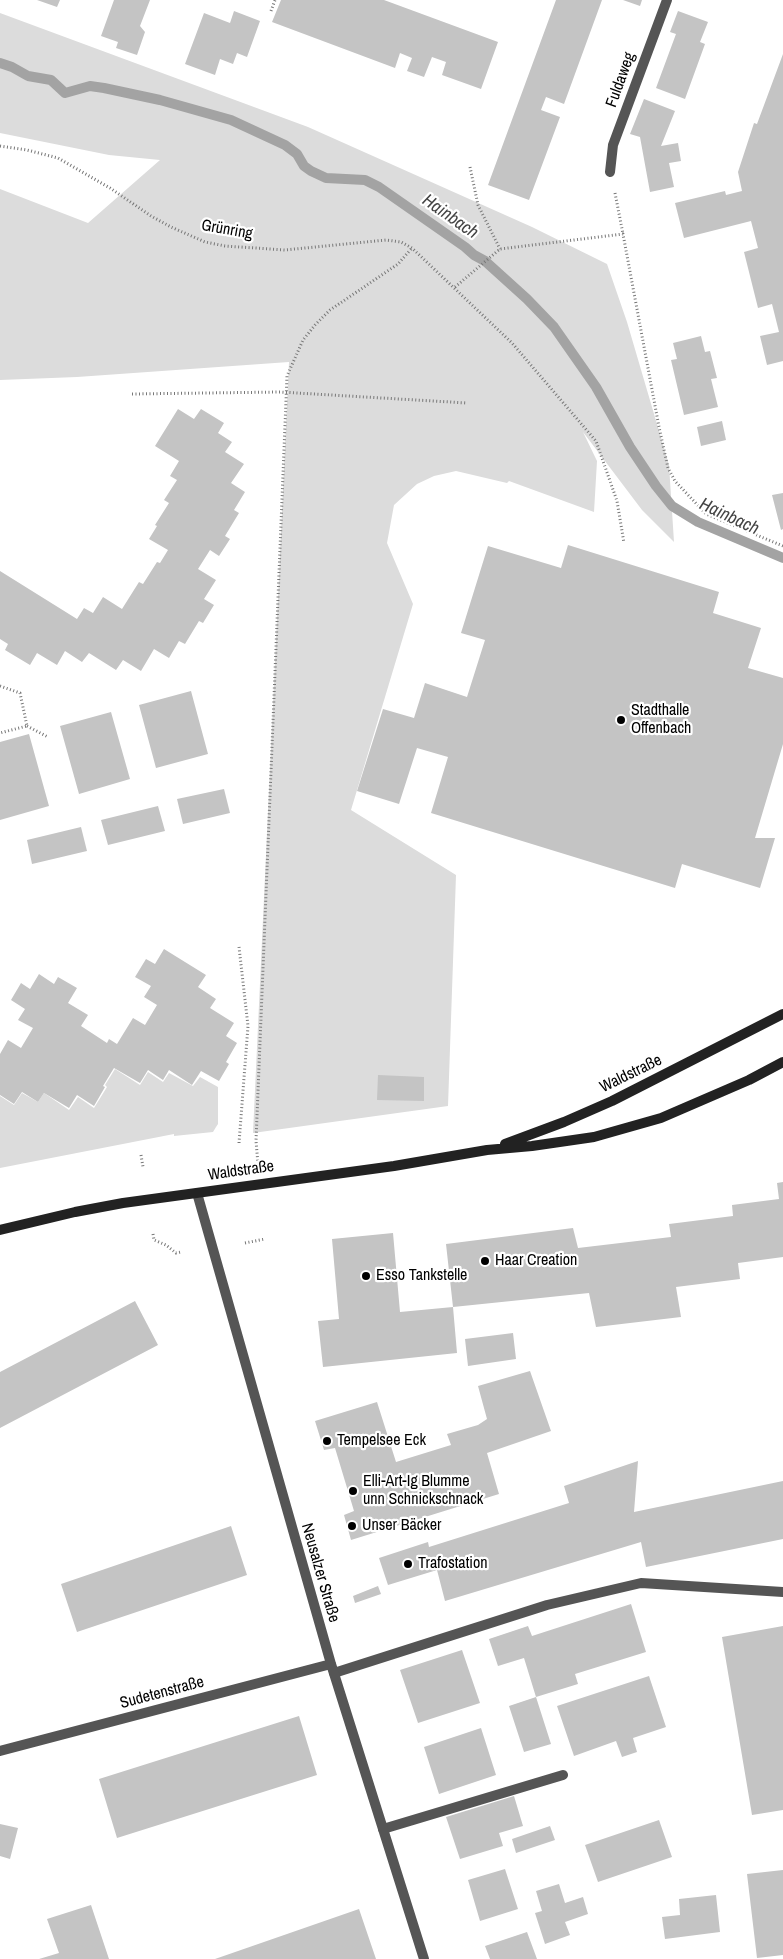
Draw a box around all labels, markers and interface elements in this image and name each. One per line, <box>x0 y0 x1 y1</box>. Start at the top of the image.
street label: Fuldaweg <box>602 50 640 110</box>
water label: Hainbach <box>418 190 482 244</box>
street label: Grünring <box>200 216 254 244</box>
water label: Hainbach <box>696 494 762 540</box>
place label: Stadthalle Offenbach <box>631 701 691 739</box>
marker: Stadthalle Offenbach <box>615 714 627 726</box>
street label: Waldstraße <box>597 1051 665 1097</box>
street label: Waldstraße <box>207 1157 275 1185</box>
place label: Haar Creation <box>495 1251 577 1271</box>
marker: Haar Creation <box>479 1255 491 1267</box>
place label: Esso Tankstelle <box>376 1266 467 1286</box>
marker: Esso Tankstelle <box>360 1270 372 1282</box>
place label: Tempelsee Eck <box>337 1431 426 1451</box>
marker: Tempelsee Eck <box>321 1435 333 1447</box>
place label: Elli-Art-Ig Blumme unn Schnickschnack <box>363 1472 483 1510</box>
marker: Elli-Art-Ig Blumme unn Schnickschnack <box>347 1485 359 1497</box>
place label: Unser Bäcker <box>362 1516 441 1536</box>
marker: Unser Bäcker <box>346 1520 358 1532</box>
street label: Neusalzer Straße <box>297 1521 343 1625</box>
place label: Trafostation <box>418 1554 488 1574</box>
marker: Trafostation <box>402 1558 414 1570</box>
street label: Sudetenstraße <box>118 1673 206 1713</box>

